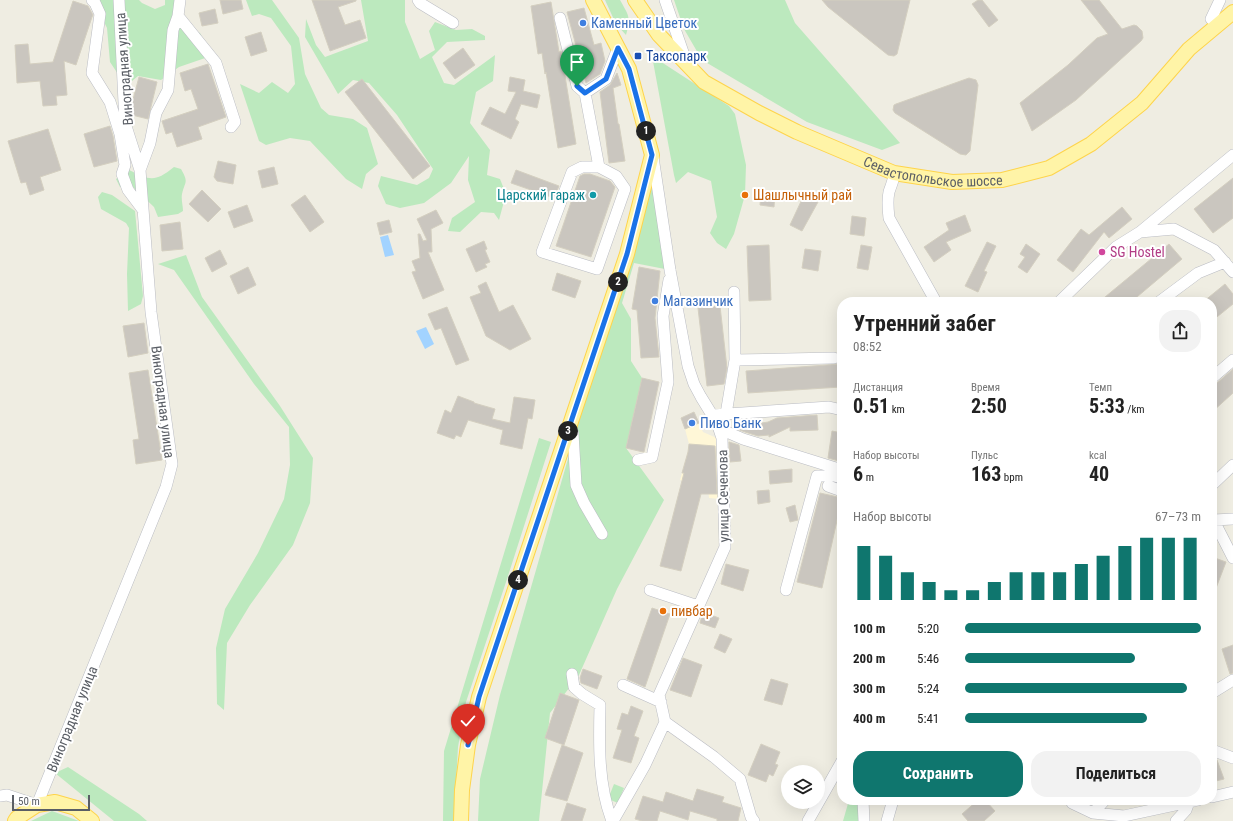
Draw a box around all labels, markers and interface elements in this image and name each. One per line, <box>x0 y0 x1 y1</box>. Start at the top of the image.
street label: Виноградная улица <box>112 12 136 126</box>
place label: Каменный Цветок <box>591 15 697 31</box>
marker: Каменный Цветок <box>578 18 588 28</box>
pin <box>560 45 594 86</box>
place label: Таксопарк <box>646 48 707 64</box>
icon: arrive <box>566 51 588 73</box>
marker: Таксопарк <box>633 51 643 61</box>
pin: 1 <box>636 121 656 141</box>
text: 1 <box>643 124 649 137</box>
street label: Севастопольское шоссе <box>861 153 1003 190</box>
place label: Царский гараж <box>497 187 585 203</box>
place label: Шашлычный рай <box>753 187 852 203</box>
marker: Царский гараж <box>588 190 598 200</box>
marker: Шашлычный рай <box>740 190 750 200</box>
place label: SG Hostel <box>1110 244 1165 260</box>
marker: SG Hostel <box>1097 247 1107 257</box>
pin: 2 <box>608 272 628 292</box>
text: 2 <box>615 275 621 288</box>
place label: Магазинчик <box>663 293 734 309</box>
marker: Магазинчик <box>650 296 660 306</box>
button: share <box>1159 310 1201 352</box>
text: Утренний забег <box>853 311 996 336</box>
text: 08:52 <box>853 339 882 354</box>
street label: Виноградная улица <box>148 345 178 459</box>
text: Дистанция <box>853 381 903 394</box>
text: Время <box>971 381 1000 394</box>
text: Темп <box>1089 381 1112 394</box>
text: 0.51 <box>853 394 889 418</box>
text: 2:50 <box>971 394 1007 418</box>
text: 5:33 <box>1089 394 1125 418</box>
text: km <box>889 403 905 416</box>
text: /km <box>1125 403 1145 416</box>
place label: Пиво Банк <box>700 415 762 431</box>
marker: Пиво Банк <box>687 418 697 428</box>
pin: 3 <box>558 421 578 441</box>
text: 3 <box>565 424 571 437</box>
street label: улица Сеченова <box>714 449 732 543</box>
text: Набор высоты <box>853 449 920 462</box>
text: Пульс <box>971 449 998 462</box>
text: kcal <box>1089 449 1107 462</box>
text: 6 <box>853 462 863 486</box>
text: 163 <box>971 462 1001 486</box>
text: 40 <box>1089 462 1109 486</box>
text: m <box>863 471 874 484</box>
text: bpm <box>1001 471 1023 484</box>
text: Набор высоты <box>853 509 932 524</box>
text: 67–73 m <box>1155 509 1201 524</box>
pin: 4 <box>508 570 528 590</box>
text: 4 <box>515 573 521 586</box>
place label: пивбар <box>671 603 713 619</box>
marker: пивбар <box>658 606 668 616</box>
text: 100 m <box>853 621 885 636</box>
text: 5:20 <box>917 621 939 636</box>
text: 200 m <box>853 651 885 666</box>
text: 5:46 <box>917 651 939 666</box>
street label: Виноградная улица <box>43 664 101 774</box>
text: 300 m <box>853 681 885 696</box>
text: 5:24 <box>917 681 939 696</box>
pin <box>451 704 485 745</box>
icon: check <box>457 710 479 732</box>
text: 400 m <box>853 711 885 726</box>
text: 5:41 <box>917 711 939 726</box>
button: Сохранить <box>853 751 1023 797</box>
button: Поделиться <box>1031 751 1201 797</box>
map controls <box>781 765 825 809</box>
button: layers <box>781 765 825 809</box>
scale bar <box>12 793 90 812</box>
text: 50 m <box>18 795 40 808</box>

